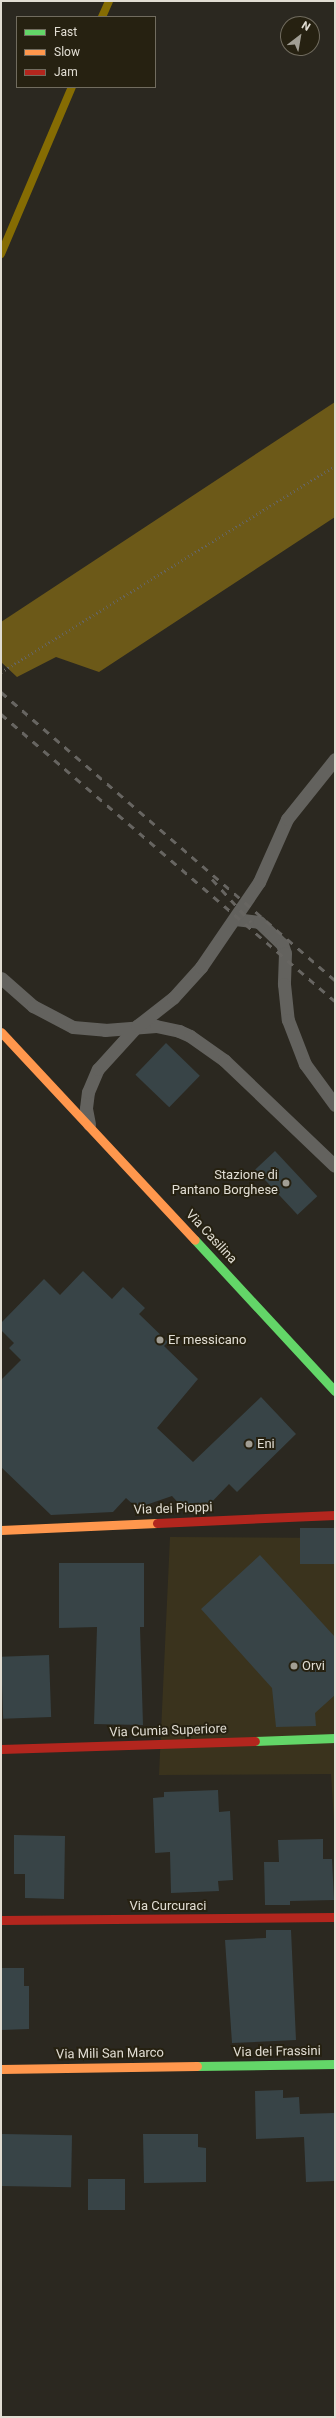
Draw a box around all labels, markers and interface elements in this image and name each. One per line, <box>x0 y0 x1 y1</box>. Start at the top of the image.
legend <box>16 16 156 88</box>
north arrow <box>280 16 320 56</box>
text: N <box>299 19 313 34</box>
text: Fast <box>54 25 77 39</box>
text: Slow <box>54 45 80 59</box>
text: Jam <box>54 65 78 79</box>
place label: Stazione di Pantano Borghese <box>172 1168 278 1199</box>
marker: Stazione di Pantano Borghese <box>281 1178 291 1188</box>
street label: Via Casilina <box>182 1207 240 1267</box>
place label: Er messicano <box>168 1332 246 1348</box>
marker: Er messicano <box>155 1335 165 1345</box>
place label: Eni <box>257 1436 275 1452</box>
marker: Eni <box>244 1439 254 1449</box>
street label: Via dei Pioppi <box>133 1500 213 1518</box>
place label: Orvi <box>302 1658 325 1674</box>
marker: Orvi <box>289 1661 299 1671</box>
street label: Via Cumia Superiore <box>109 1721 227 1741</box>
street label: Via Curcuraci <box>130 1898 206 1914</box>
street label: Via dei Frassini <box>233 2043 321 2061</box>
street label: Via Mili San Marco <box>56 2045 164 2063</box>

